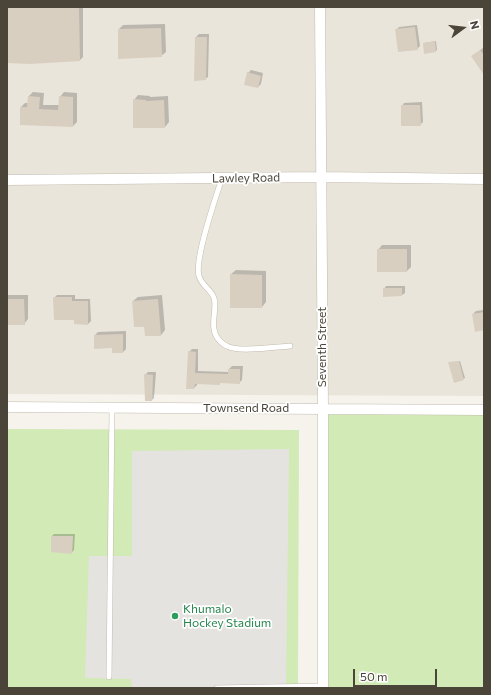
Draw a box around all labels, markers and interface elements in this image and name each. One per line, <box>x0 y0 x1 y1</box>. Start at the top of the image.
north arrow <box>443 8 483 48</box>
text: N <box>468 19 482 30</box>
street label: Lawley Road <box>212 170 280 186</box>
street label: Seventh Street <box>315 307 329 387</box>
street label: Townsend Road <box>203 401 289 415</box>
place label: Khumalo Hockey Stadium <box>183 602 271 630</box>
marker: Khumalo Hockey Stadium <box>170 611 180 621</box>
scale bar <box>355 661 439 687</box>
text: 50 m <box>360 669 388 683</box>

